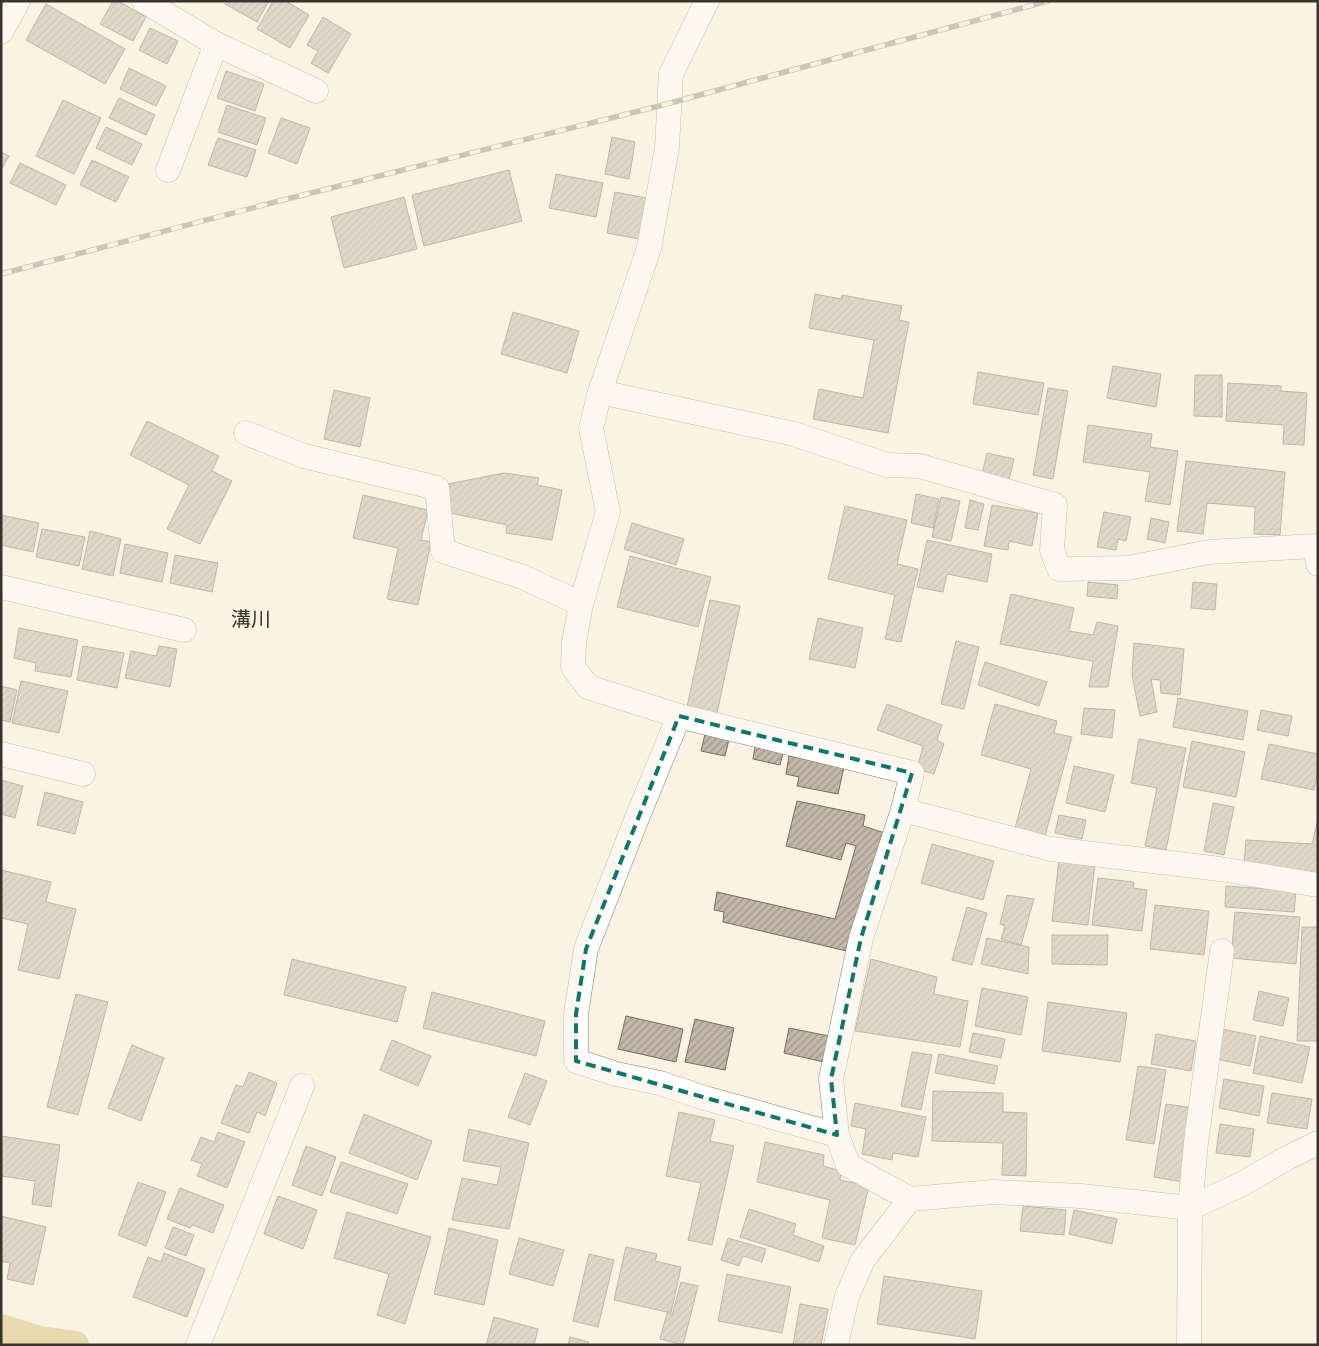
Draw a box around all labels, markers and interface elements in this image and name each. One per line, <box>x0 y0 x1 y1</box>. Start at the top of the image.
district label: 溝川 <box>231 606 271 630</box>

